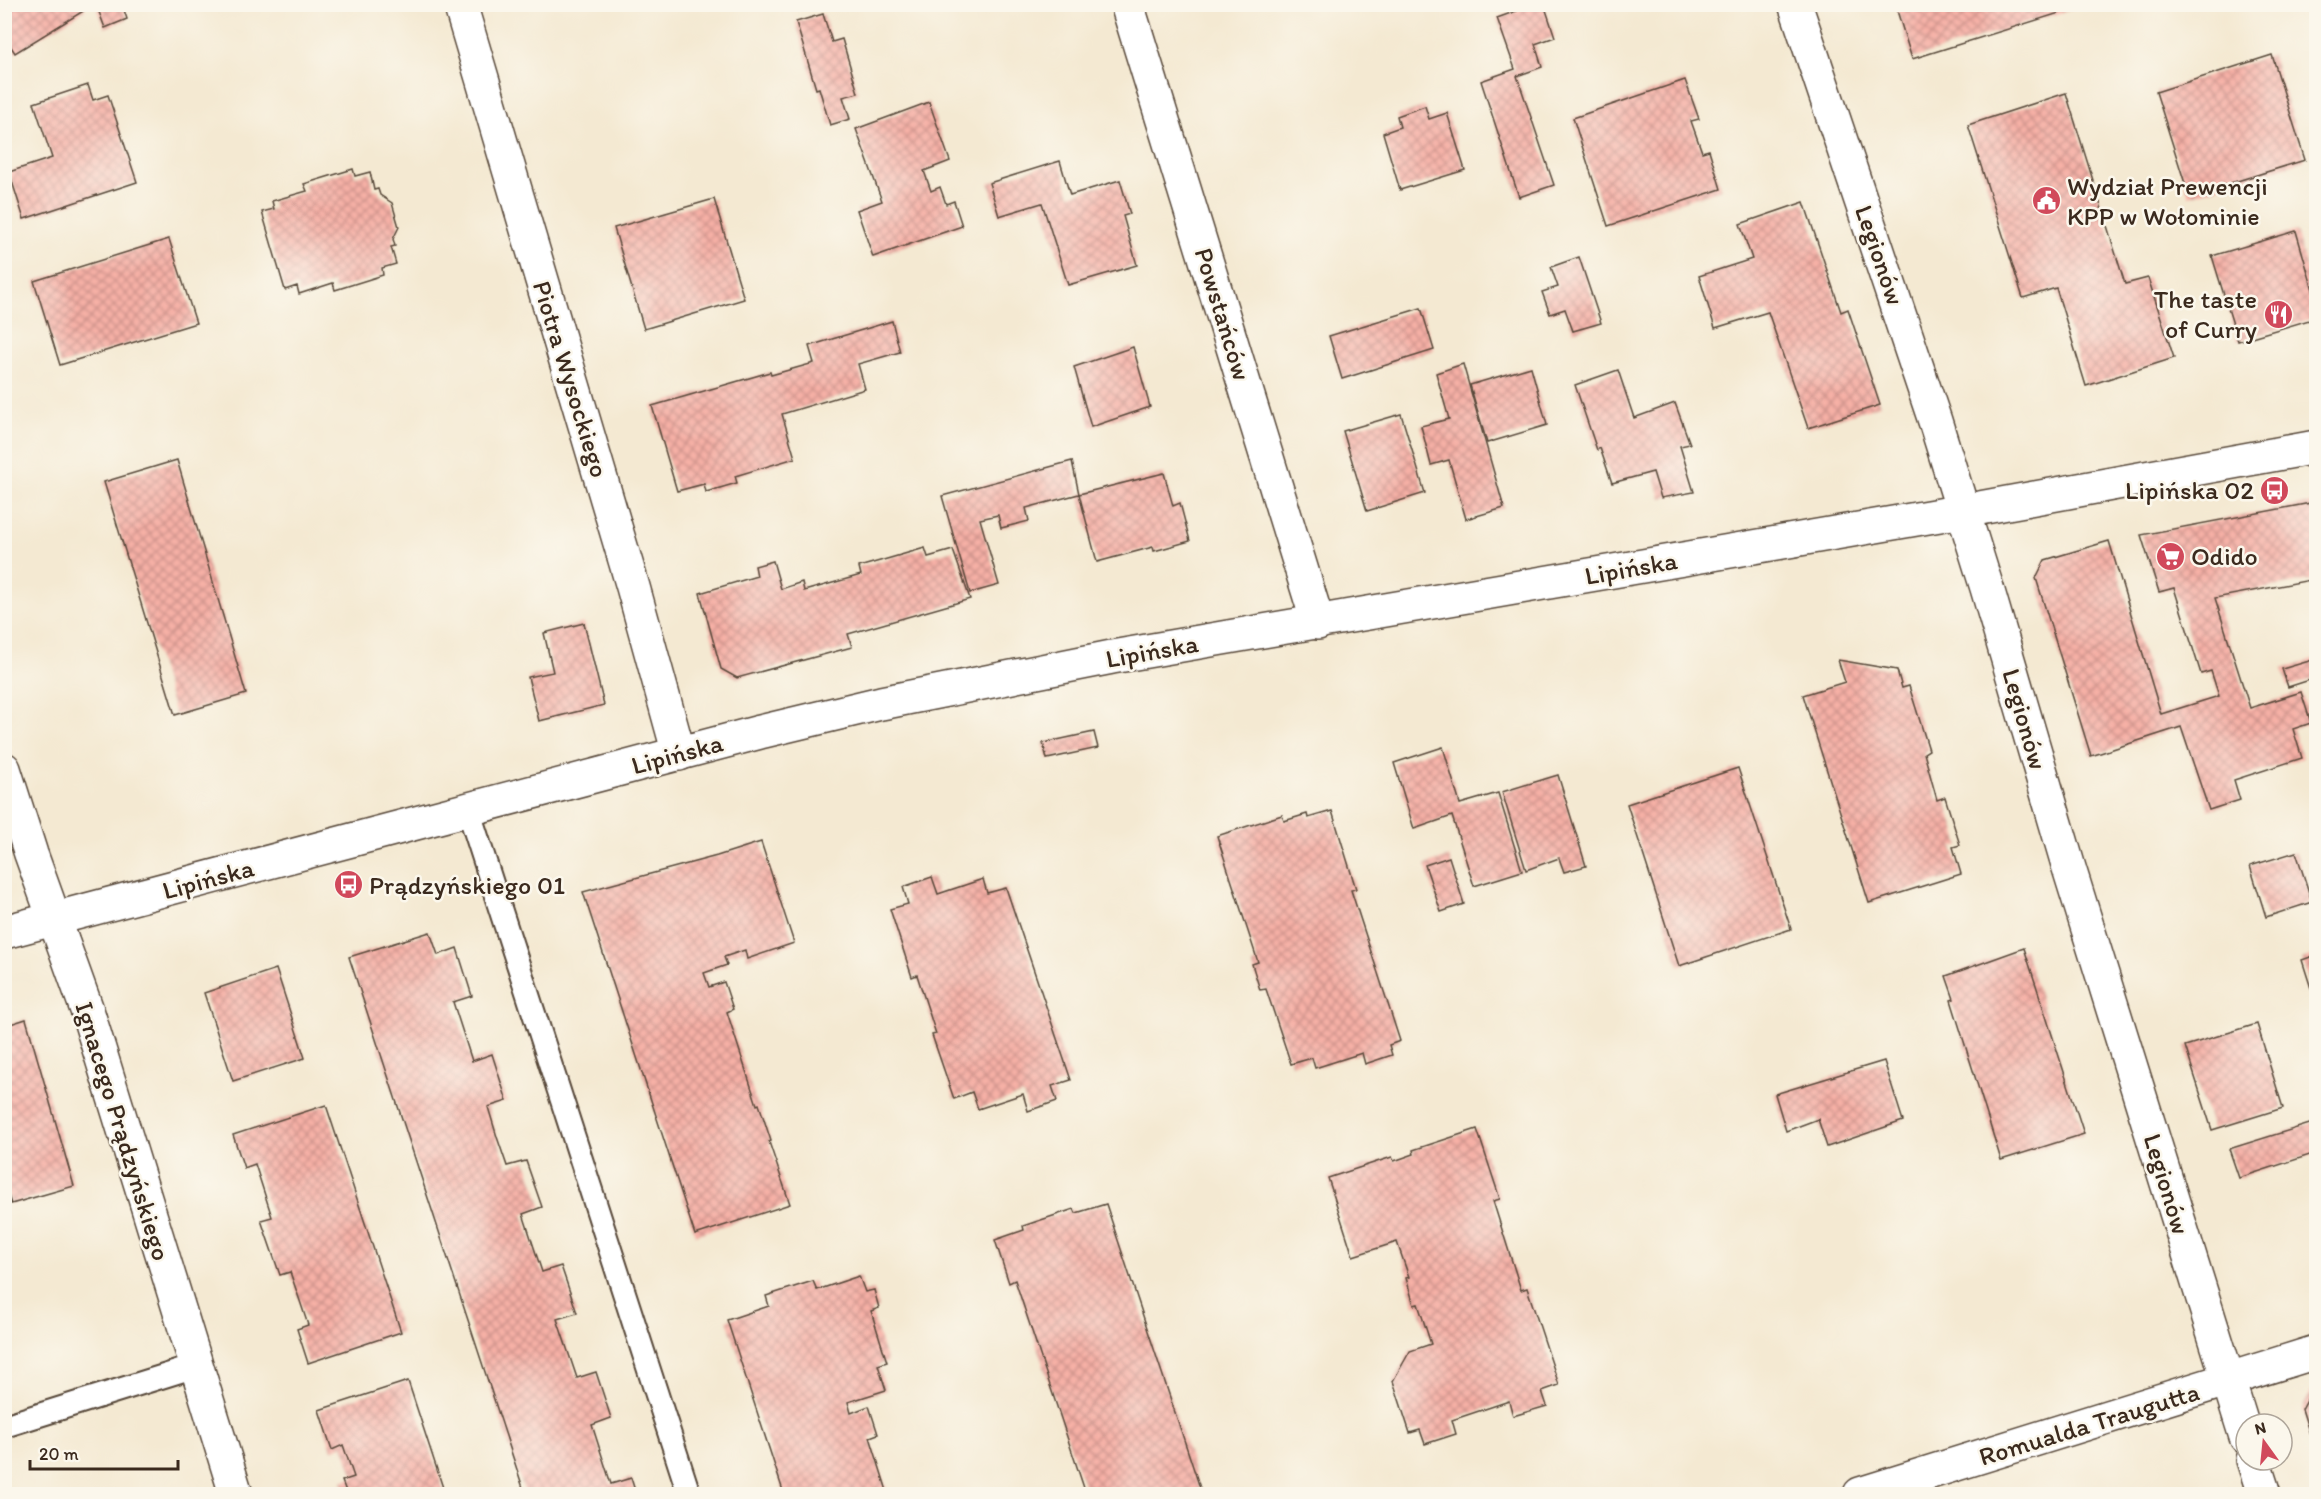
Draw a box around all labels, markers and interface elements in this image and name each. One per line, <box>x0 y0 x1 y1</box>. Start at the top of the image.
place label: Wydział Prewencji KPP w Wołominie <box>2067 170 2268 232</box>
public building icon: Wydział Prewencji KPP w Wołominie <box>2030 185 2062 217</box>
street label: Legionów <box>1848 201 1912 309</box>
street label: Powstańców <box>1188 244 1258 384</box>
street label: Piotra Wysockiego <box>526 277 616 481</box>
place label: The taste of Curry <box>2154 283 2257 345</box>
restaurant icon: The taste of Curry <box>2262 298 2294 330</box>
place label: Lipińska 02 <box>2125 474 2254 506</box>
bus stop icon: Lipińska 02 <box>2259 474 2291 506</box>
supermarket icon: Odido <box>2154 540 2186 572</box>
place label: Odido <box>2191 540 2258 572</box>
street label: Lipińska <box>1582 544 1680 592</box>
street label: Lipińska <box>1103 627 1201 675</box>
street label: Legionów <box>1995 665 2055 773</box>
street label: Lipińska <box>628 726 727 782</box>
street label: Lipińska <box>159 851 258 907</box>
bus stop icon: Prądzyńskiego 01 <box>332 869 364 901</box>
place label: Prądzyńskiego 01 <box>369 869 565 901</box>
street label: Ignacego Prądzyńskiego <box>68 998 178 1264</box>
street label: Legionów <box>2137 1130 2197 1238</box>
street label: Romualda Traugutta <box>1975 1375 2203 1473</box>
north arrow <box>2234 1412 2294 1472</box>
text: N <box>2253 1417 2268 1439</box>
scale bar <box>30 1433 178 1471</box>
text: 20 m <box>39 1443 79 1465</box>

